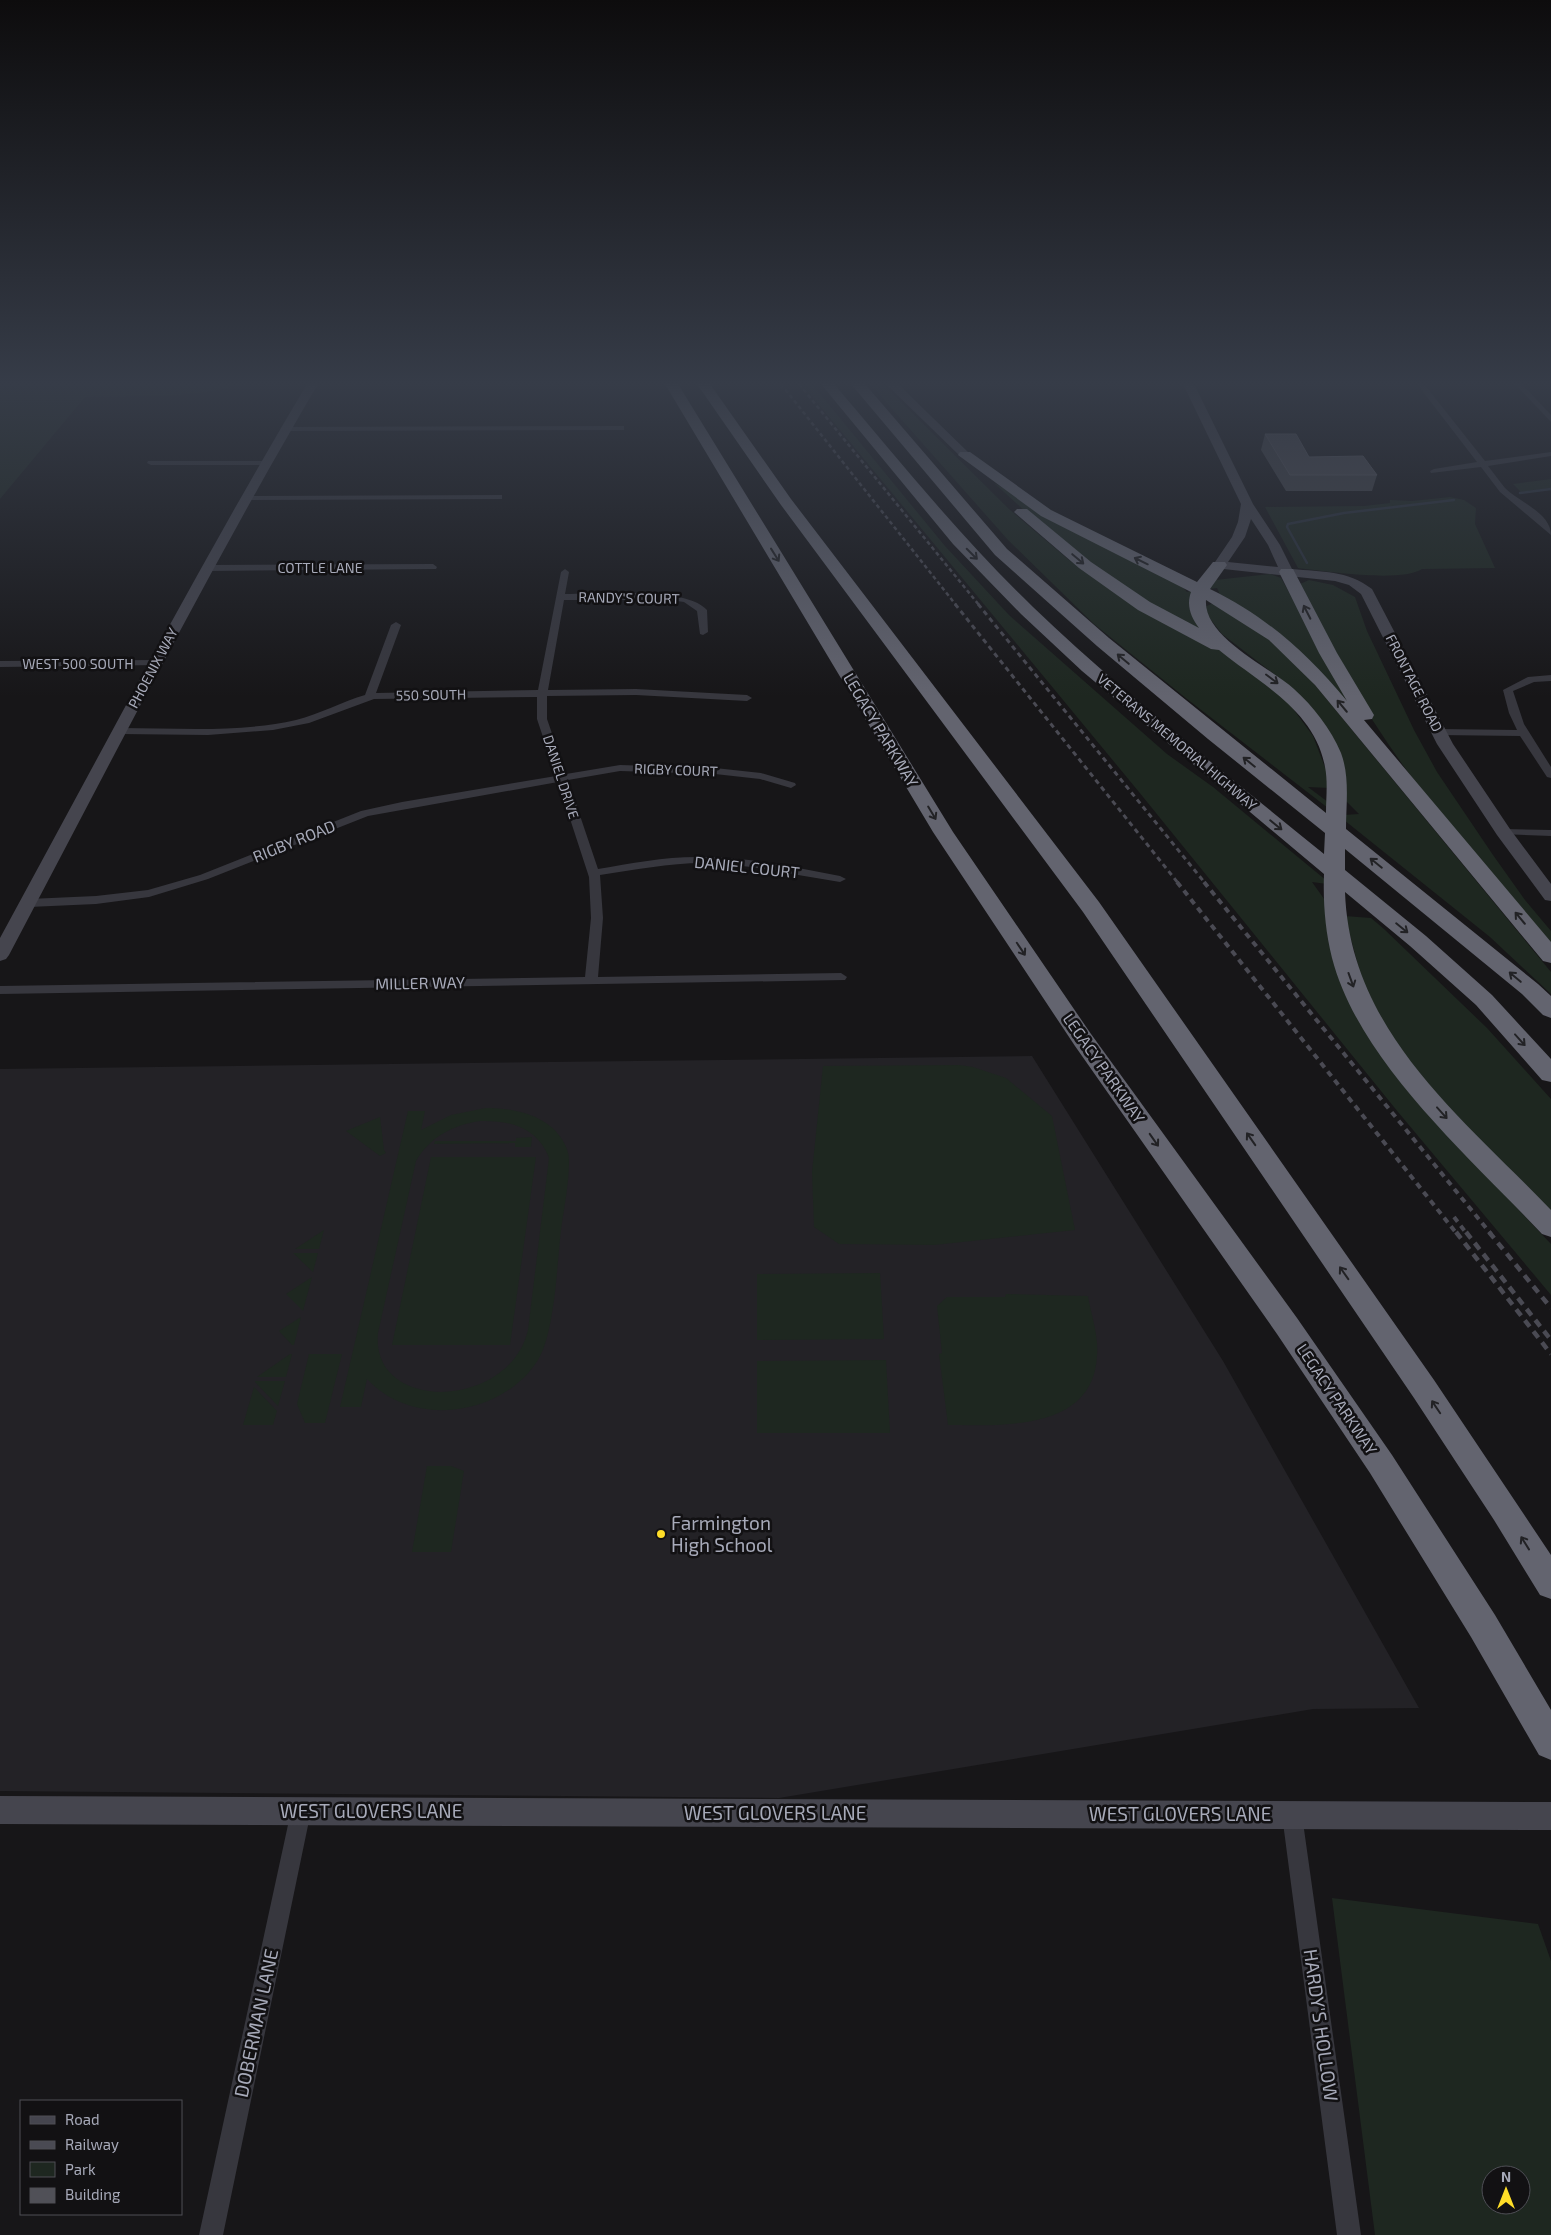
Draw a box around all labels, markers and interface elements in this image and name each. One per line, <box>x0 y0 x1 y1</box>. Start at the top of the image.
one-way arrow <box>770 547 780 561</box>
one-way arrow <box>966 548 978 561</box>
one-way arrow <box>1071 553 1084 564</box>
one-way arrow <box>1134 556 1149 565</box>
street label: COTTLE LANE <box>277 559 363 576</box>
street label: RANDY'S COURT <box>578 588 680 607</box>
one-way arrow <box>1302 605 1312 620</box>
street label: PHOENIX WAY <box>124 625 181 711</box>
street label: FRONTAGE ROAD <box>1383 631 1446 734</box>
one-way arrow <box>1117 653 1130 664</box>
street label: WEST 500 SOUTH <box>22 655 134 672</box>
street label: LEGACY PARKWAY <box>840 669 923 790</box>
street label: VETERANS MEMORIAL HIGHWAY <box>1094 670 1261 814</box>
one-way arrow <box>1265 674 1279 684</box>
street label: 550 SOUTH <box>396 685 466 704</box>
one-way arrow <box>1336 700 1347 713</box>
street label: DANIEL DRIVE <box>540 733 583 821</box>
one-way arrow <box>1243 756 1256 767</box>
street label: RIGBY COURT <box>634 760 718 779</box>
one-way arrow <box>927 806 937 820</box>
street label: RIGBY ROAD <box>250 815 338 866</box>
one-way arrow <box>1269 819 1282 830</box>
street label: DANIEL COURT <box>694 852 801 881</box>
one-way arrow <box>1370 857 1383 868</box>
one-way arrow <box>1514 912 1525 925</box>
one-way arrow <box>1395 922 1408 933</box>
one-way arrow <box>1016 942 1026 956</box>
street label: MILLER WAY <box>375 972 465 993</box>
one-way arrow <box>1347 972 1356 987</box>
one-way arrow <box>1509 972 1522 983</box>
street label: LEGACY PARKWAY <box>1059 1009 1149 1126</box>
one-way arrow <box>1514 1033 1525 1046</box>
one-way arrow <box>1436 1107 1448 1120</box>
one-way arrow <box>1149 1133 1159 1147</box>
one-way arrow <box>1246 1133 1256 1147</box>
one-way arrow <box>1339 1266 1349 1280</box>
street label: LEGACY PARKWAY <box>1293 1340 1382 1458</box>
one-way arrow <box>1431 1400 1441 1414</box>
place label: Farmington High School <box>671 1511 773 1556</box>
marker: Farmington High School <box>655 1528 667 1540</box>
one-way arrow <box>1520 1536 1530 1550</box>
street label: WEST GLOVERS LANE <box>280 1799 462 1822</box>
street label: WEST GLOVERS LANE <box>684 1801 866 1824</box>
street label: WEST GLOVERS LANE <box>1089 1802 1271 1825</box>
street label: DOBERMAN LANE <box>229 1947 282 2099</box>
street label: HARDY'S HOLLOW <box>1299 1947 1344 2103</box>
legend <box>20 2100 182 2215</box>
text: Road <box>65 2110 100 2128</box>
text: Railway <box>65 2135 119 2153</box>
text: Park <box>65 2160 96 2178</box>
north arrow <box>1481 2165 1531 2215</box>
text: N <box>1501 2168 1511 2185</box>
text: Building <box>65 2185 121 2203</box>

